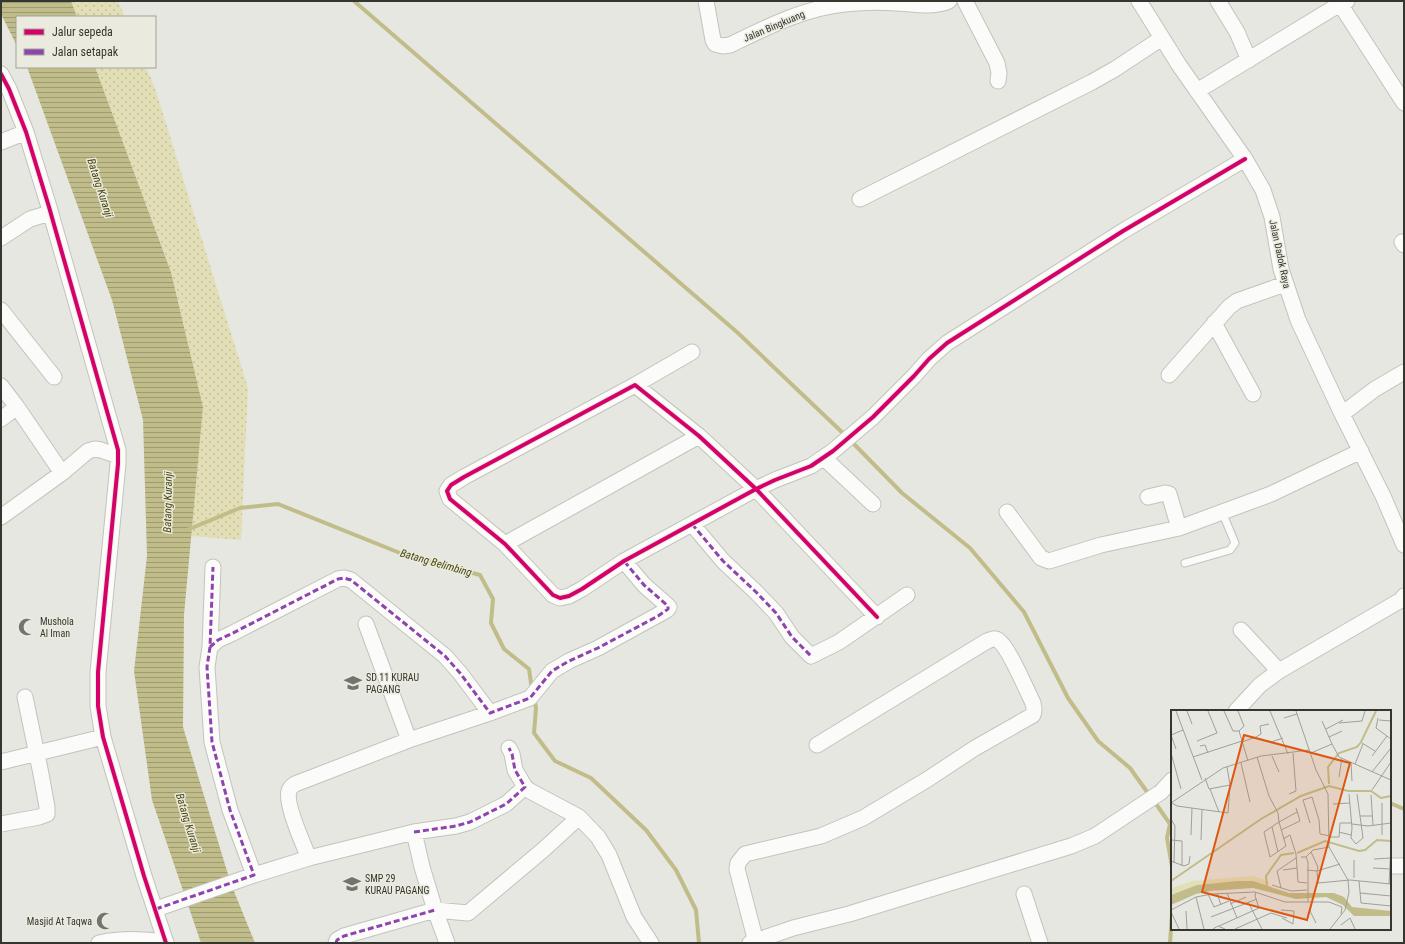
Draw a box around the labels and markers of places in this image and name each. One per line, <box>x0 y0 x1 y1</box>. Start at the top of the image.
place label: Mushola Al Iman <box>40 616 74 639</box>
mosque icon: Mushola Al Iman <box>17 617 37 637</box>
place label: SD 11 KURAU PAGANG <box>366 672 419 695</box>
school or university icon: SD 11 KURAU PAGANG <box>343 673 363 693</box>
place label: SMP 29 KURAU PAGANG <box>365 873 429 896</box>
school or university icon: SMP 29 KURAU PAGANG <box>342 874 362 894</box>
mosque icon: Masjid At Taqwa <box>95 911 115 931</box>
place label: Masjid At Taqwa <box>27 916 92 927</box>

